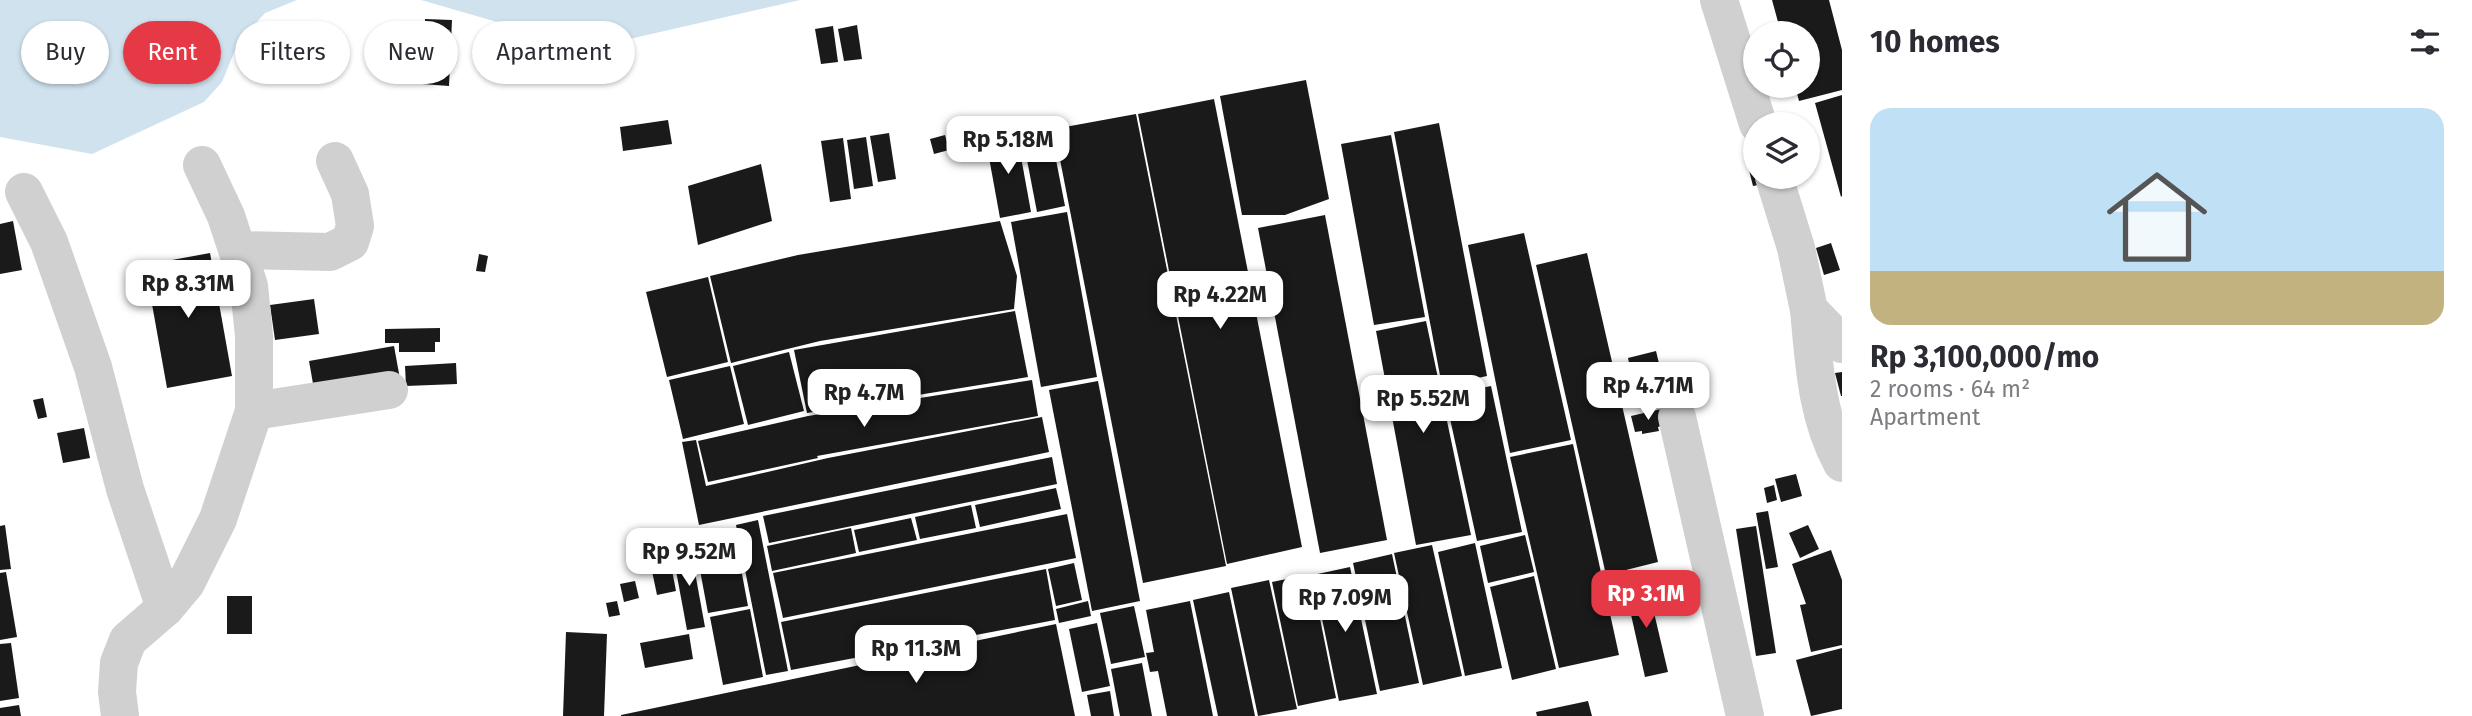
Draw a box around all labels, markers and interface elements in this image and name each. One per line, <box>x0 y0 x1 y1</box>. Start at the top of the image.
chip: Buy <box>21 21 109 84</box>
chip: Rent <box>123 21 221 84</box>
chip: Filters <box>235 21 350 84</box>
chip: New <box>364 21 458 84</box>
chip: Apartment <box>472 21 635 84</box>
map controls <box>1743 21 1820 189</box>
button: locate <box>1743 21 1820 98</box>
icon: filters <box>2406 23 2444 61</box>
text: 10 homes <box>1870 24 2000 60</box>
button: layers <box>1743 112 1820 189</box>
pin: Rp 5.18M <box>936 116 1080 176</box>
text: Rp 5.18M <box>962 125 1054 153</box>
icon: home <box>2094 154 2220 280</box>
pin: Rp 8.31M <box>116 260 260 320</box>
text: Rp 8.31M <box>142 269 234 297</box>
pin: Rp 4.22M <box>1148 272 1292 331</box>
text: Rp 4.22M <box>1173 280 1267 308</box>
text: Rp 3,100,000/mo <box>1870 339 2099 375</box>
pin: Rp 4.71M <box>1576 362 1720 422</box>
pin: Rp 4.7M <box>799 370 929 429</box>
text: Rp 4.71M <box>1602 371 1694 399</box>
text: 2 rooms · 64 m² <box>1870 375 2030 403</box>
pin: Rp 5.52M <box>1351 376 1495 435</box>
text: Rp 4.7M <box>824 378 904 406</box>
text: Rp 5.52M <box>1376 384 1470 412</box>
text: Apartment <box>1870 403 1980 431</box>
pin: Rp 9.52M <box>617 528 761 588</box>
text: Rp 9.52M <box>642 537 736 565</box>
pin: Rp 3.1M <box>1581 570 1711 630</box>
pin: Rp 7.09M <box>1273 574 1417 634</box>
text: Rp 3.1M <box>1607 579 1685 607</box>
text: Rp 7.09M <box>1298 583 1392 611</box>
pin: Rp 11.3M <box>844 626 988 685</box>
text: Rp 11.3M <box>871 634 961 662</box>

